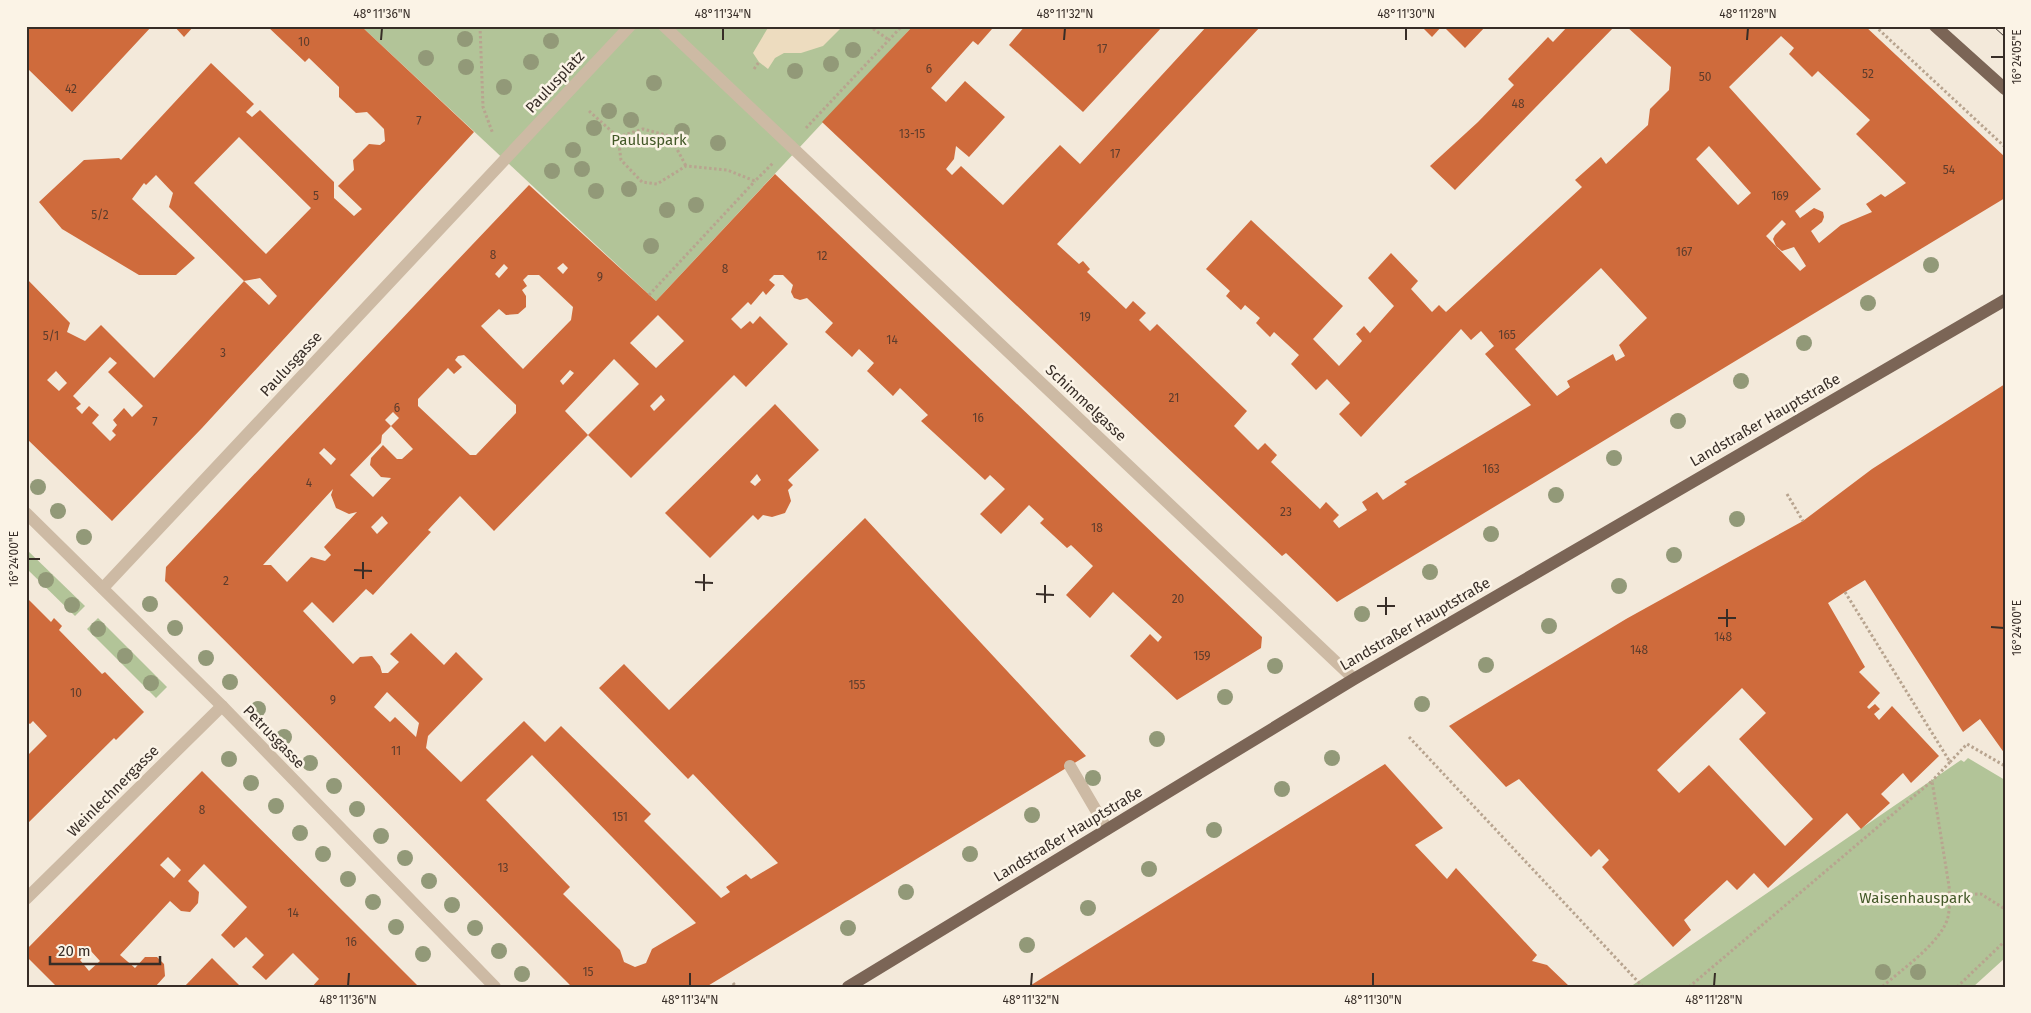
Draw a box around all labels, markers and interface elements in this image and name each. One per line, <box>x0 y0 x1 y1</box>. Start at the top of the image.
text: 48°11'36"N <box>353 7 411 21</box>
text: 48°11'34"N <box>695 7 751 21</box>
text: 48°11'32"N <box>1037 7 1093 21</box>
text: 48°11'30"N <box>1377 7 1435 21</box>
text: 48°11'28"N <box>1719 7 1777 21</box>
text: 16°24'05"E <box>2010 29 2024 85</box>
house number: 10 <box>298 35 310 49</box>
house number: 17 <box>1097 42 1107 56</box>
street label: Paulusplatz <box>522 47 589 117</box>
house number: 6 <box>926 62 932 76</box>
house number: 52 <box>1862 67 1874 81</box>
house number: 50 <box>1699 70 1712 84</box>
house number: 42 <box>65 82 77 96</box>
house number: 48 <box>1512 97 1525 111</box>
house number: 7 <box>416 114 422 128</box>
house number: 13-15 <box>899 127 925 141</box>
park label: Pauluspark <box>611 131 687 149</box>
house number: 17 <box>1110 147 1120 161</box>
house number: 54 <box>1943 163 1956 177</box>
house number: 5 <box>313 189 319 203</box>
house number: 169 <box>1771 189 1789 203</box>
house number: 5/2 <box>91 208 109 222</box>
house number: 167 <box>1676 245 1692 259</box>
house number: 8 <box>490 248 497 262</box>
house number: 12 <box>816 249 828 263</box>
house number: 8 <box>722 262 729 276</box>
house number: 9 <box>597 270 603 284</box>
house number: 19 <box>1079 310 1091 324</box>
street label: Paulusgasse <box>256 328 326 400</box>
house number: 165 <box>1498 328 1516 342</box>
house number: 5/1 <box>43 329 59 343</box>
house number: 14 <box>886 333 898 347</box>
house number: 3 <box>220 346 226 360</box>
street label: Schimmelgasse <box>1042 361 1130 445</box>
street label: Landstraßer Hauptstraße <box>1687 370 1843 470</box>
house number: 21 <box>1169 391 1179 405</box>
house number: 6 <box>394 401 400 415</box>
house number: 16 <box>972 411 984 425</box>
house number: 7 <box>152 415 158 429</box>
house number: 163 <box>1482 462 1500 476</box>
house number: 4 <box>306 476 313 490</box>
house number: 23 <box>1280 505 1292 519</box>
house number: 18 <box>1091 521 1103 535</box>
text: 16°24'00"E <box>7 531 21 587</box>
house number: 2 <box>223 574 229 588</box>
street label: Landstraßer Hauptstraße <box>1337 574 1493 674</box>
house number: 20 <box>1172 592 1185 606</box>
text: 16°24'00"E <box>2010 600 2024 656</box>
house number: 148 <box>1714 630 1732 644</box>
house number: 148 <box>1630 643 1648 657</box>
house number: 159 <box>1193 649 1211 663</box>
house number: 155 <box>848 678 866 692</box>
house number: 10 <box>70 686 82 700</box>
house number: 9 <box>330 693 336 707</box>
street label: Petrusgasse <box>239 702 309 772</box>
street label: Weinlechnergasse <box>64 742 162 840</box>
house number: 11 <box>391 744 401 758</box>
street label: Landstraßer Hauptstraße <box>990 782 1146 886</box>
house number: 8 <box>199 803 206 817</box>
house number: 151 <box>612 810 628 824</box>
house number: 13 <box>497 861 509 875</box>
park label: Waisenhauspark <box>1859 889 1971 907</box>
house number: 14 <box>287 906 299 920</box>
scale bar <box>50 933 160 965</box>
house number: 16 <box>345 935 357 949</box>
text: 20 m <box>58 942 91 960</box>
house number: 15 <box>582 965 594 979</box>
text: 48°11'36"N <box>319 993 377 1007</box>
text: 48°11'34"N <box>662 993 718 1007</box>
text: 48°11'32"N <box>1003 993 1059 1007</box>
text: 48°11'30"N <box>1344 993 1402 1007</box>
text: 48°11'28"N <box>1685 993 1743 1007</box>

